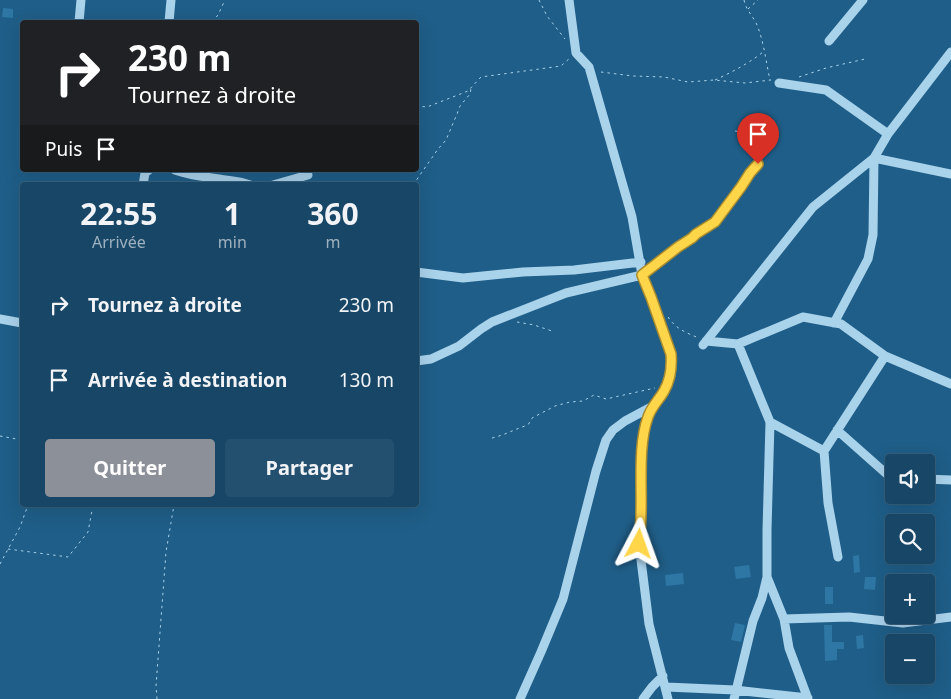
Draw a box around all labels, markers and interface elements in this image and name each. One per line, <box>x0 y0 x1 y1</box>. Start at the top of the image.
text: 230 m <box>128 34 231 81</box>
icon: right <box>45 40 110 105</box>
text: Tournez à droite <box>128 79 296 109</box>
pin <box>737 113 779 164</box>
icon: arrive <box>744 120 772 148</box>
icon: arrive <box>92 135 120 163</box>
text: Puis <box>45 136 82 162</box>
text: 22:55 <box>80 193 157 234</box>
text: 1 <box>224 193 241 234</box>
text: 360 <box>307 193 359 234</box>
text: Arrivée <box>92 231 146 253</box>
text: min <box>218 231 247 253</box>
text: m <box>325 231 340 253</box>
icon: right <box>45 291 73 319</box>
text: Tournez à droite <box>88 292 242 318</box>
text: 230 m <box>339 292 394 318</box>
icon: arrive <box>45 366 73 394</box>
text: Arrivée à destination <box>88 367 287 393</box>
text: 130 m <box>339 367 394 393</box>
button: Quitter <box>45 439 215 497</box>
button: Partager <box>225 439 394 497</box>
map controls <box>885 454 935 684</box>
button: sound <box>885 454 935 504</box>
button: search <box>885 514 935 564</box>
position arrow <box>612 517 664 569</box>
button: + <box>885 574 935 624</box>
button: − <box>885 634 935 684</box>

